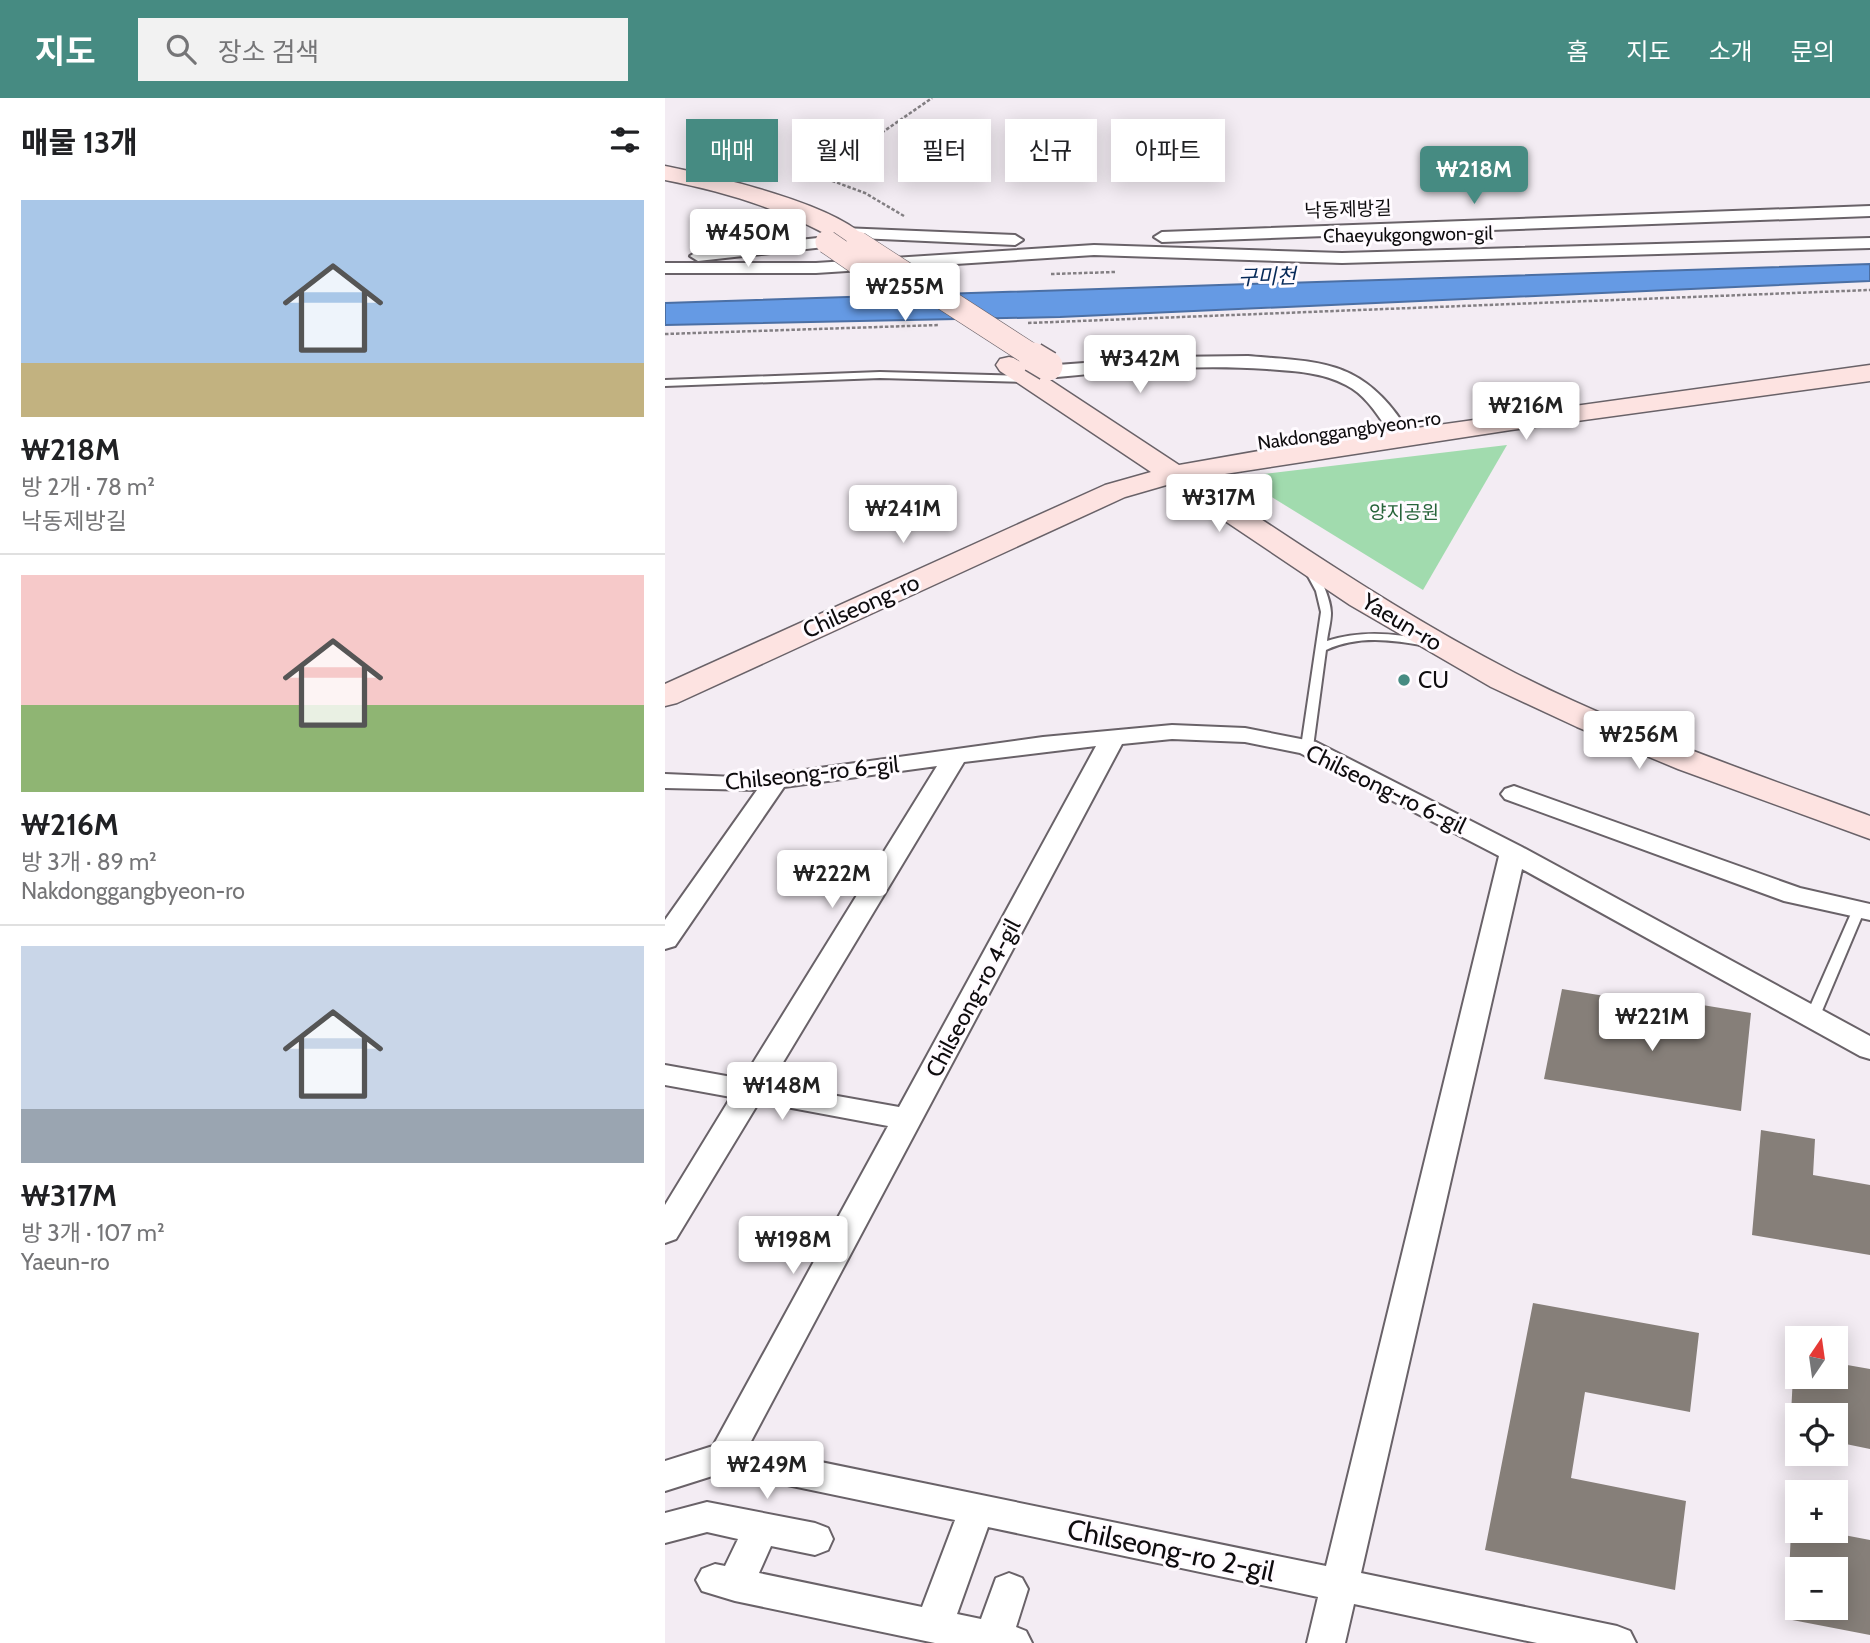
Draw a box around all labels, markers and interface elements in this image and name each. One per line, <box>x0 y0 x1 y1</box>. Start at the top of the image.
search box <box>138 18 628 81</box>
icon: search <box>162 30 200 68</box>
text: 지도 <box>35 31 96 71</box>
text: 장소 검색 <box>218 36 319 68</box>
text: 홈 <box>1566 37 1588 66</box>
text: 지도 <box>1626 37 1671 66</box>
text: 소개 <box>1709 37 1753 66</box>
text: 문의 <box>1791 37 1835 66</box>
chip: 매매 <box>686 119 778 182</box>
chip: 월세 <box>792 119 884 182</box>
chip: 필터 <box>898 119 991 182</box>
chip: 신규 <box>1005 119 1097 182</box>
chip: 아파트 <box>1111 119 1225 182</box>
icon: filters <box>606 121 644 159</box>
text: 매물 13개 <box>21 124 138 161</box>
pin: ₩218M <box>1425 146 1523 206</box>
text: ₩218M <box>1436 155 1512 183</box>
street label: 낙동제방길 <box>1304 196 1392 223</box>
pin: ₩450M <box>699 209 797 269</box>
text: ₩450M <box>706 218 790 246</box>
street label: Chaeyukgongwon-gil <box>1323 222 1494 247</box>
icon: home <box>270 245 396 371</box>
water label: 구미천 <box>1238 263 1299 290</box>
pin: ₩255M <box>856 264 954 323</box>
text: ₩255M <box>866 272 944 300</box>
pin: ₩342M <box>1091 336 1189 395</box>
text: ₩342M <box>1100 344 1180 372</box>
pin: ₩216M <box>1477 382 1575 442</box>
text: ₩216M <box>1489 391 1563 419</box>
street label: Nakdonggangbyeon-ro <box>1256 406 1442 455</box>
text: ₩218M <box>21 431 120 468</box>
text: 방 2개 · 78 m² <box>21 473 155 501</box>
pin: ₩317M <box>1170 474 1268 534</box>
text: ₩317M <box>1182 483 1256 511</box>
pin: ₩241M <box>854 486 952 545</box>
text: ₩241M <box>865 494 941 522</box>
park label: 양지공원 <box>1369 501 1439 524</box>
text: 낙동제방길 <box>21 507 127 535</box>
street label: Chilseong-ro <box>798 568 924 644</box>
street label: Yaeun-ro <box>1356 587 1447 657</box>
icon: home <box>270 620 396 746</box>
place label: CU <box>1418 666 1449 694</box>
marker: CU <box>1396 672 1412 688</box>
pin: ₩256M <box>1590 712 1688 771</box>
text: ₩256M <box>1600 720 1678 748</box>
street label: Chilseong-ro 6-gil <box>1301 738 1471 840</box>
street label: Chilseong-ro 6-gil <box>724 750 901 796</box>
text: ₩216M <box>21 806 119 843</box>
text: 방 3개 · 89 m² <box>21 848 157 876</box>
pin: ₩222M <box>783 850 881 910</box>
text: ₩222M <box>793 859 871 887</box>
text: Nakdonggangbyeon-ro <box>21 877 245 905</box>
street label: Chilseong-ro 4-gil <box>920 914 1027 1082</box>
icon: home <box>270 991 396 1117</box>
pin: ₩221M <box>1603 993 1701 1053</box>
text: ₩221M <box>1615 1002 1689 1030</box>
pin: ₩148M <box>733 1062 831 1122</box>
text: ₩148M <box>743 1071 821 1099</box>
text: ₩317M <box>21 1177 117 1214</box>
pin: ₩198M <box>744 1216 842 1276</box>
text: 방 3개 · 107 m² <box>21 1219 165 1247</box>
text: ₩198M <box>755 1225 831 1253</box>
text: Yaeun-ro <box>21 1248 110 1276</box>
north arrow <box>1785 1326 1848 1390</box>
map controls <box>1785 1326 1848 1620</box>
button: locate <box>1785 1403 1848 1466</box>
pin: ₩249M <box>718 1442 816 1501</box>
text: ₩249M <box>727 1450 807 1478</box>
button: + <box>1785 1480 1848 1543</box>
street label: Chilseong-ro 2-gil <box>1064 1511 1278 1589</box>
button: − <box>1785 1557 1848 1620</box>

